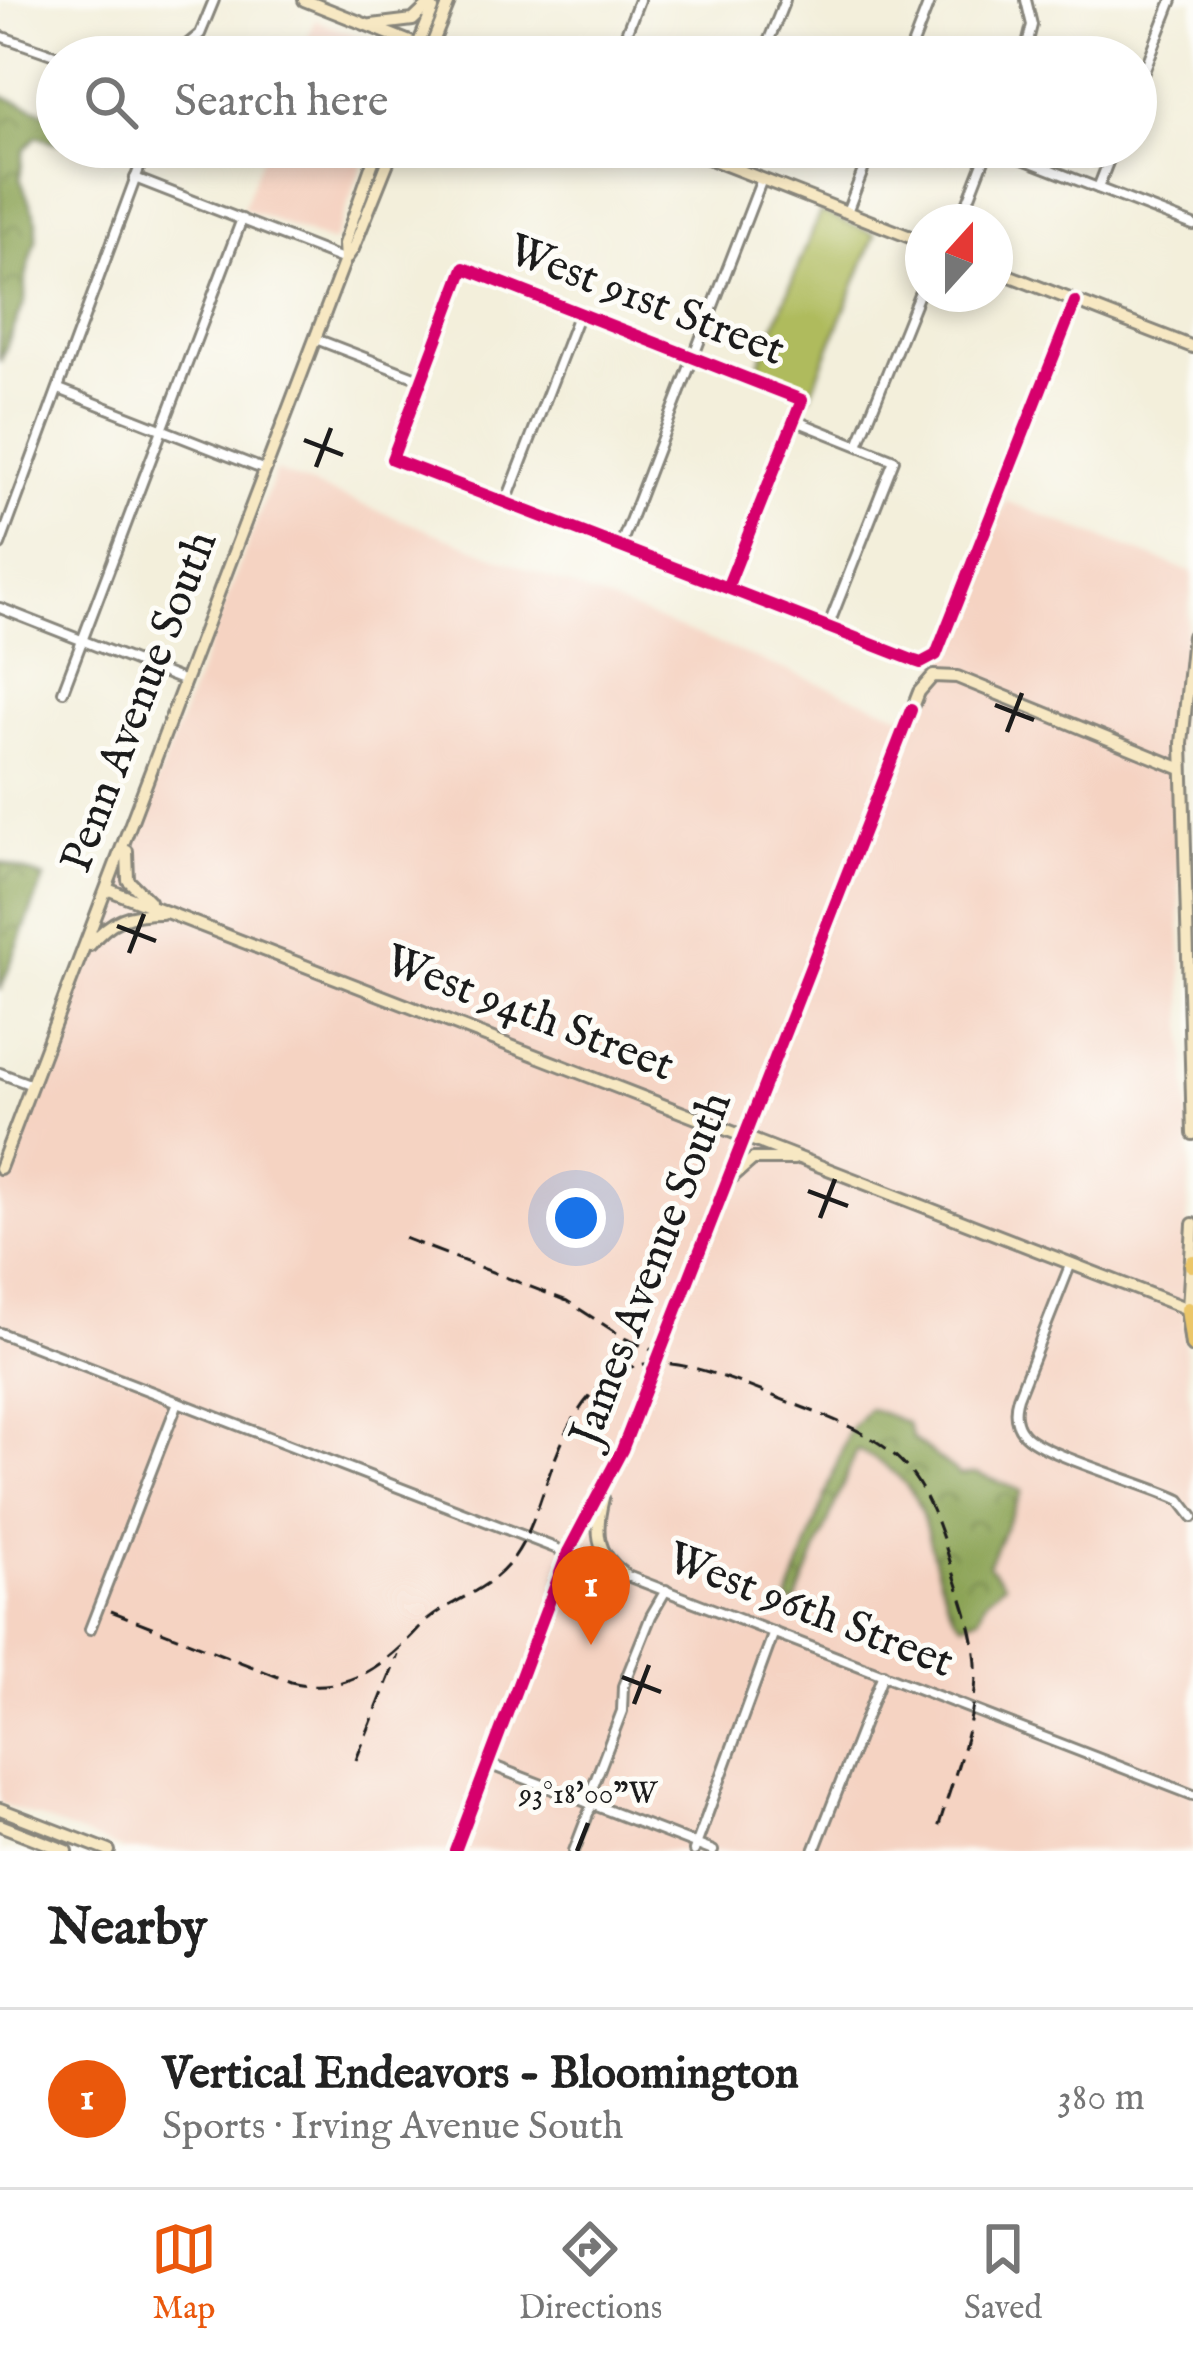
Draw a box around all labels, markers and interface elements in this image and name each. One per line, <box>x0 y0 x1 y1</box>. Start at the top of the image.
search box <box>36 36 1157 168</box>
icon: search <box>78 69 144 135</box>
text: Search here <box>174 74 388 131</box>
north arrow <box>905 204 1013 312</box>
street label: West 91st Street <box>500 222 792 380</box>
street label: Penn Avenue South <box>49 523 231 881</box>
street label: West 94th Street <box>376 933 682 1095</box>
street label: James Avenue South <box>556 1084 746 1459</box>
your location <box>546 1188 606 1248</box>
street label: West 96th Street <box>659 1530 961 1692</box>
pin: 1 <box>552 1546 630 1645</box>
text: 93°18'00"W <box>518 1776 658 1814</box>
text: Nearby <box>48 1897 207 1962</box>
text: Vertical Endeavors - Bloomington <box>162 2046 799 2103</box>
text: 1 <box>80 2074 94 2123</box>
text: 380 m <box>1057 2074 1145 2123</box>
text: Sports · Irving Avenue South <box>162 2103 623 2152</box>
tab: Map <box>151 2216 217 2330</box>
tab: Directions <box>519 2216 662 2330</box>
tab: Saved <box>964 2216 1042 2330</box>

